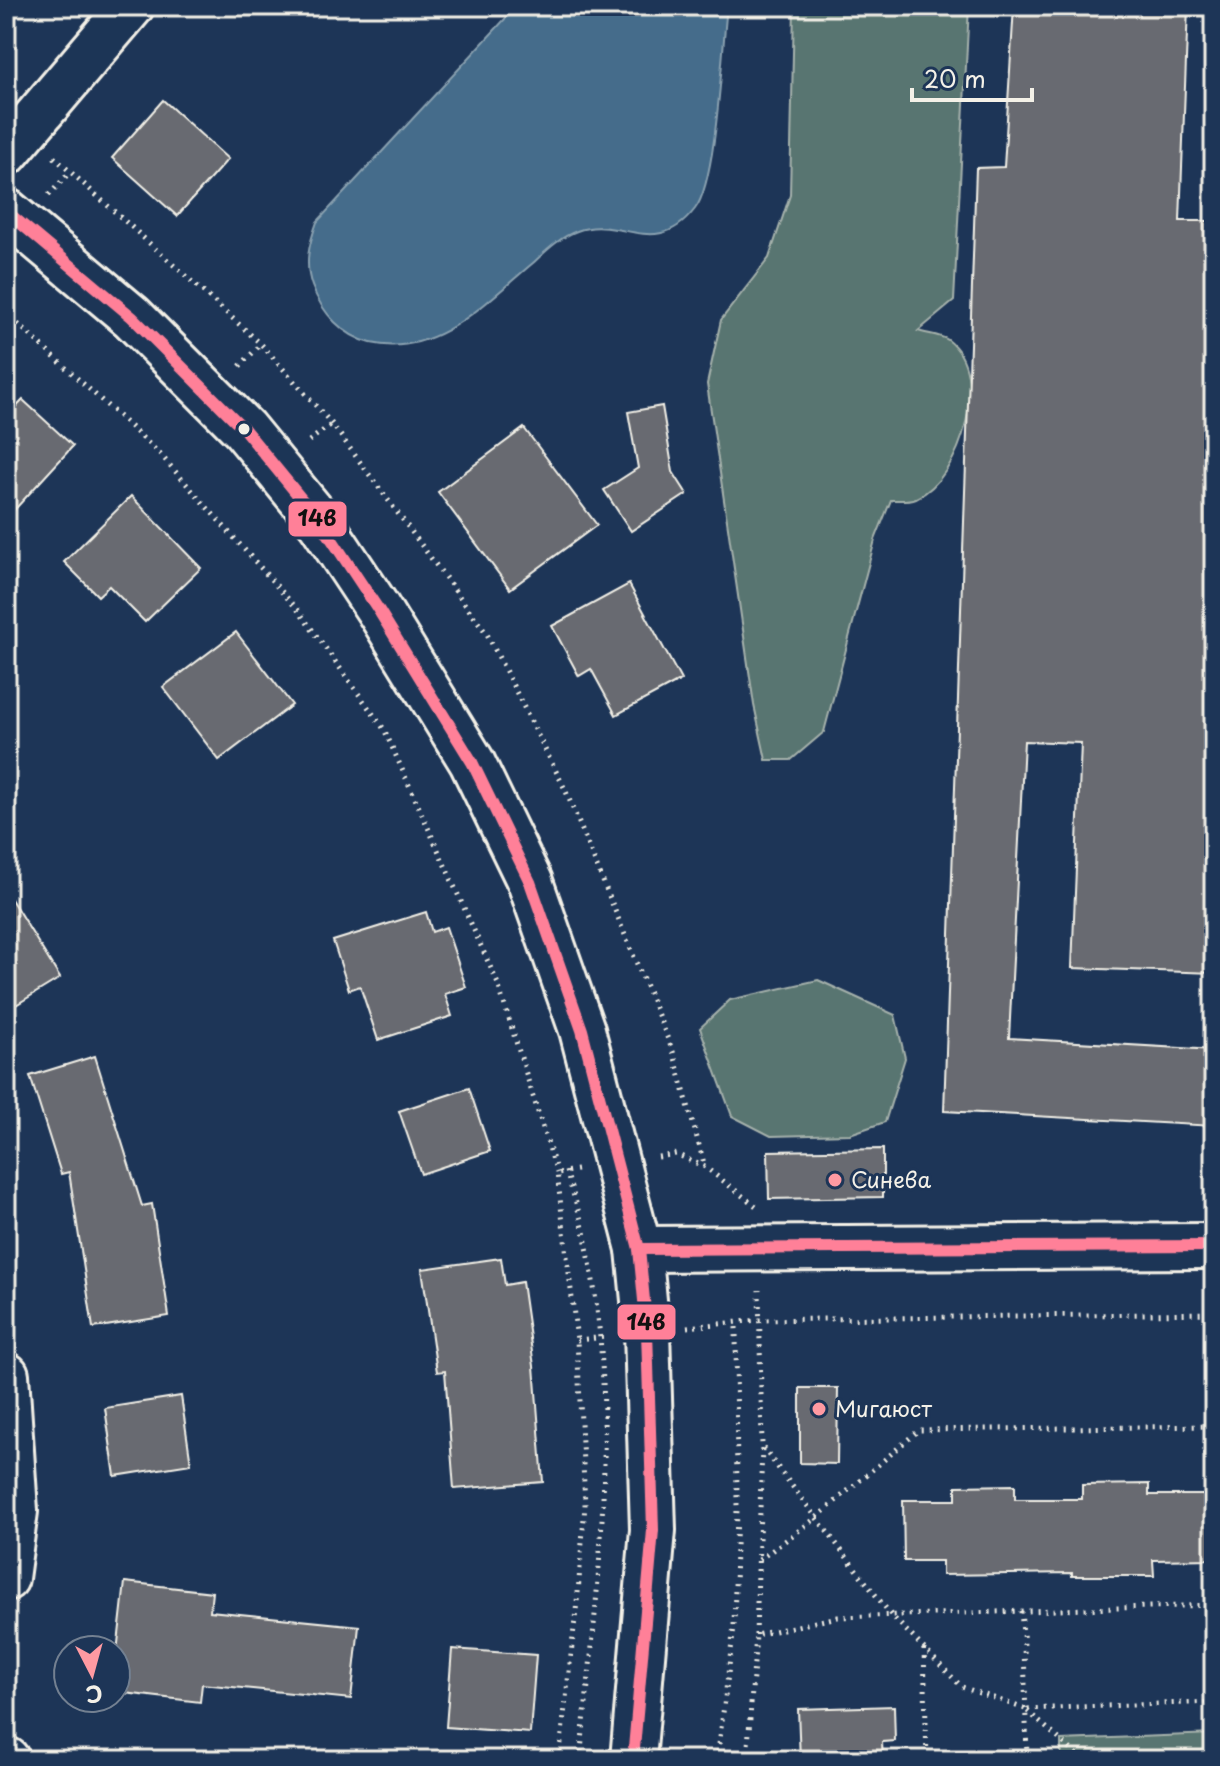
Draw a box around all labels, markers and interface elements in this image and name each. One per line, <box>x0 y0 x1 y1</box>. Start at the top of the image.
scale bar <box>912 52 1032 102</box>
text: 20 m <box>924 60 986 96</box>
unlabelled marker <box>236 421 252 437</box>
line badge: 14в <box>287 500 348 538</box>
text: 14в <box>297 500 337 533</box>
place label: Синева <box>851 1162 932 1195</box>
marker: Синева <box>826 1171 844 1189</box>
line badge: 14в <box>616 1303 677 1341</box>
text: 14в <box>626 1304 666 1337</box>
place label: Мигаюст <box>835 1391 932 1424</box>
marker: Мигаюст <box>810 1400 828 1418</box>
north arrow <box>52 1634 132 1714</box>
text: С <box>84 1678 104 1713</box>

